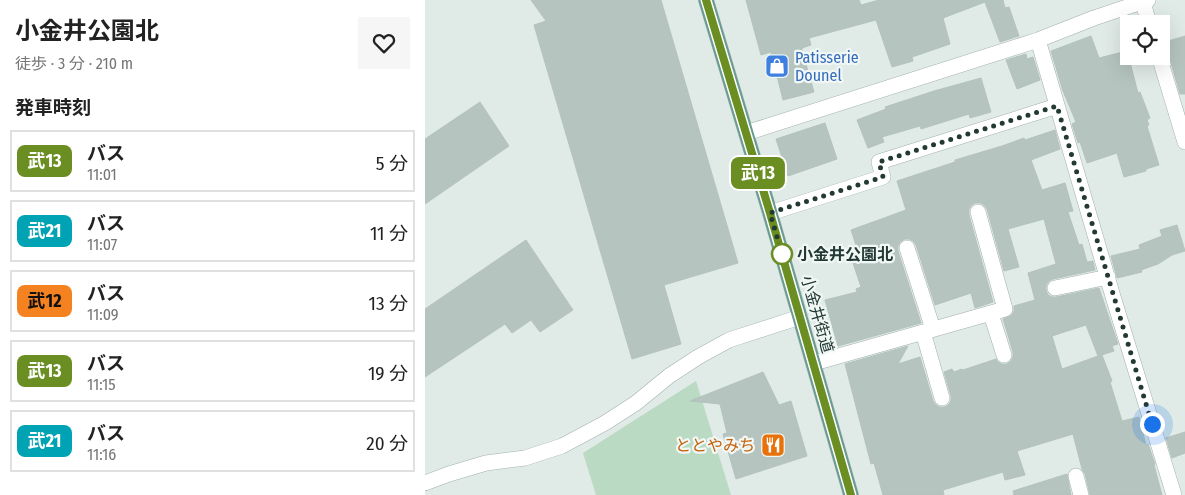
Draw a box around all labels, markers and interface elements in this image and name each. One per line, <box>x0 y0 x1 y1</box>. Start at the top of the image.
map controls <box>1120 15 1170 65</box>
button: locate <box>1120 15 1170 65</box>
text: 小金井公園北 <box>15 17 159 45</box>
button: heart <box>358 17 410 69</box>
place label: Patisserie Dounel <box>795 48 859 85</box>
shop icon: Patisserie Dounel <box>764 53 790 79</box>
text: 徒歩 · 3 分 · 210 m <box>15 54 133 73</box>
text: 発車時刻 <box>15 96 91 119</box>
text: バス <box>87 142 125 165</box>
text: 武13 <box>27 150 62 172</box>
text: 5 分 <box>376 152 408 175</box>
line badge: 武13 <box>729 157 787 189</box>
text: 武13 <box>741 162 775 184</box>
text: 11:01 <box>87 165 117 184</box>
text: バス <box>87 212 125 235</box>
text: 武21 <box>28 220 61 242</box>
text: 11 分 <box>370 222 408 245</box>
text: 11:07 <box>87 235 117 254</box>
marker: 小金井公園北 <box>771 243 793 265</box>
place label: 小金井公園北 <box>797 245 893 264</box>
street label: 小金井街道 <box>797 273 838 355</box>
text: バス <box>87 282 125 305</box>
text: 武12 <box>28 290 61 312</box>
text: 13 分 <box>369 292 408 315</box>
text: 11:09 <box>87 305 119 324</box>
text: バス <box>87 352 125 375</box>
text: 武13 <box>27 360 62 382</box>
text: 19 分 <box>368 362 408 385</box>
text: 11:15 <box>87 375 116 394</box>
your location <box>1140 412 1165 437</box>
text: バス <box>87 422 125 445</box>
text: 武21 <box>28 430 61 452</box>
text: 20 分 <box>366 432 408 455</box>
restaurant icon: ととやみち <box>760 432 786 458</box>
place label: ととやみち <box>675 436 755 455</box>
text: 11:16 <box>87 445 116 464</box>

